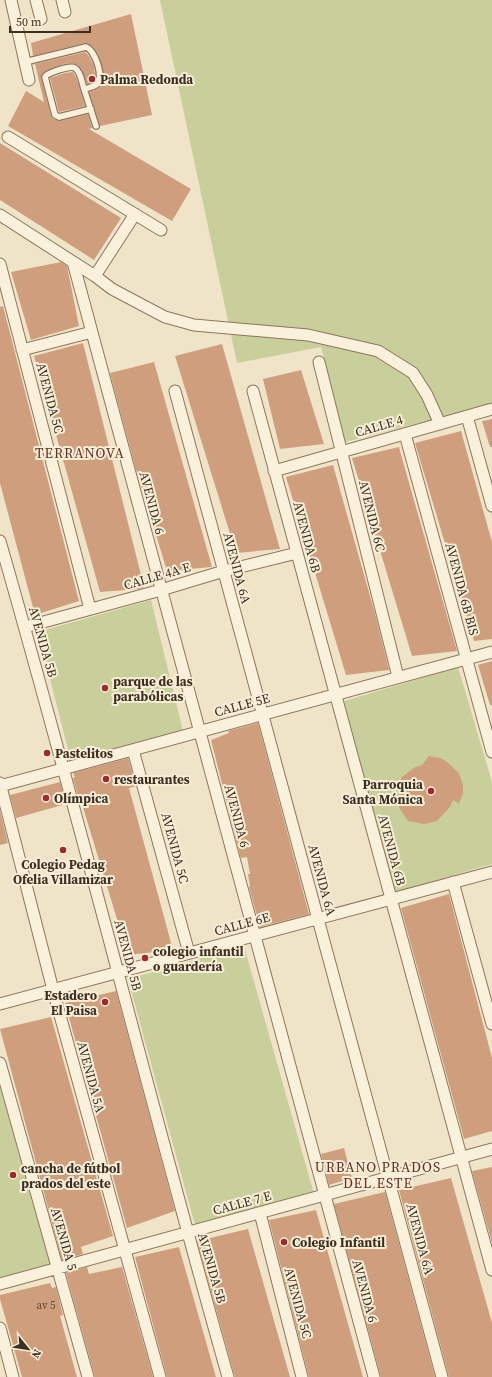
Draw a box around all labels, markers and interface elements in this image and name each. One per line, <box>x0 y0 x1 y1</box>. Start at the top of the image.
scale bar <box>10 8 90 34</box>
text: 50 m <box>16 14 42 30</box>
place label: Palma Redonda <box>100 71 193 88</box>
marker: Palma Redonda <box>87 74 97 84</box>
street label: AVENIDA 5C <box>32 361 68 435</box>
street label: CALLE 4 <box>353 411 405 441</box>
district label: TERRANOVA <box>35 443 125 463</box>
street label: AVENIDA 6 <box>135 470 169 536</box>
street label: AVENIDA 6C <box>355 479 389 553</box>
street label: AVENIDA 6B <box>289 500 325 574</box>
street label: AVENIDA 6A <box>219 530 255 606</box>
street label: AVENIDA 6B BIS <box>441 541 483 637</box>
street label: CALLE 4A E <box>122 558 192 594</box>
street label: AVENIDA 5B <box>25 605 61 679</box>
place label: parque de las parabólicas <box>113 673 193 705</box>
marker: parque de las parabólicas <box>100 683 110 693</box>
street label: CALLE 5E <box>212 689 272 721</box>
place label: Pastelitos <box>55 745 113 762</box>
marker: Pastelitos <box>42 748 52 758</box>
place label: restaurantes <box>114 771 190 788</box>
marker: restaurantes <box>101 774 111 784</box>
place label: Parroquia Santa Mónica <box>343 776 423 808</box>
street label: AVENIDA 6 <box>220 783 254 849</box>
marker: Parroquia Santa Mónica <box>426 786 436 796</box>
place label: Olímpica <box>54 790 109 807</box>
marker: Olímpica <box>41 793 51 803</box>
street label: AVENIDA 5C <box>157 811 193 885</box>
street label: AVENIDA 6B <box>374 813 410 887</box>
street label: AVENIDA 6A <box>304 842 340 918</box>
marker: Colegio Pedag Ofelia Villamizar <box>58 845 68 855</box>
place label: Colegio Pedag Ofelia Villamizar <box>13 856 114 888</box>
street label: CALLE 6E <box>212 908 272 940</box>
street label: AVENIDA 5B <box>110 918 146 992</box>
place label: colegio infantil o guardería <box>153 943 244 975</box>
marker: colegio infantil o guardería <box>140 953 150 963</box>
place label: Estadero El Paisa <box>44 987 97 1019</box>
marker: Estadero El Paisa <box>100 997 110 1007</box>
street label: AVENIDA 5A <box>73 1039 109 1115</box>
district label: URBANO PRADOS DEL ESTE <box>315 1157 441 1193</box>
place label: cancha de fútbol prados del este <box>21 1160 120 1192</box>
marker: cancha de fútbol prados del este <box>8 1170 18 1180</box>
street label: CALLE 7 E <box>211 1187 273 1219</box>
street label: AVENIDA 6A <box>402 1201 438 1277</box>
street label: AVENIDA 5 <box>47 1206 81 1272</box>
street label: AVENIDA 5B <box>194 1231 230 1305</box>
place label: Colegio Infantil <box>292 1234 385 1251</box>
marker: Colegio Infantil <box>279 1237 289 1247</box>
street label: AVENIDA 6 <box>348 1258 382 1324</box>
street label: AVENIDA 5C <box>280 1266 316 1340</box>
house number: av 5 <box>37 1298 56 1313</box>
north arrow <box>8 1329 48 1369</box>
text: N <box>28 1347 45 1361</box>

